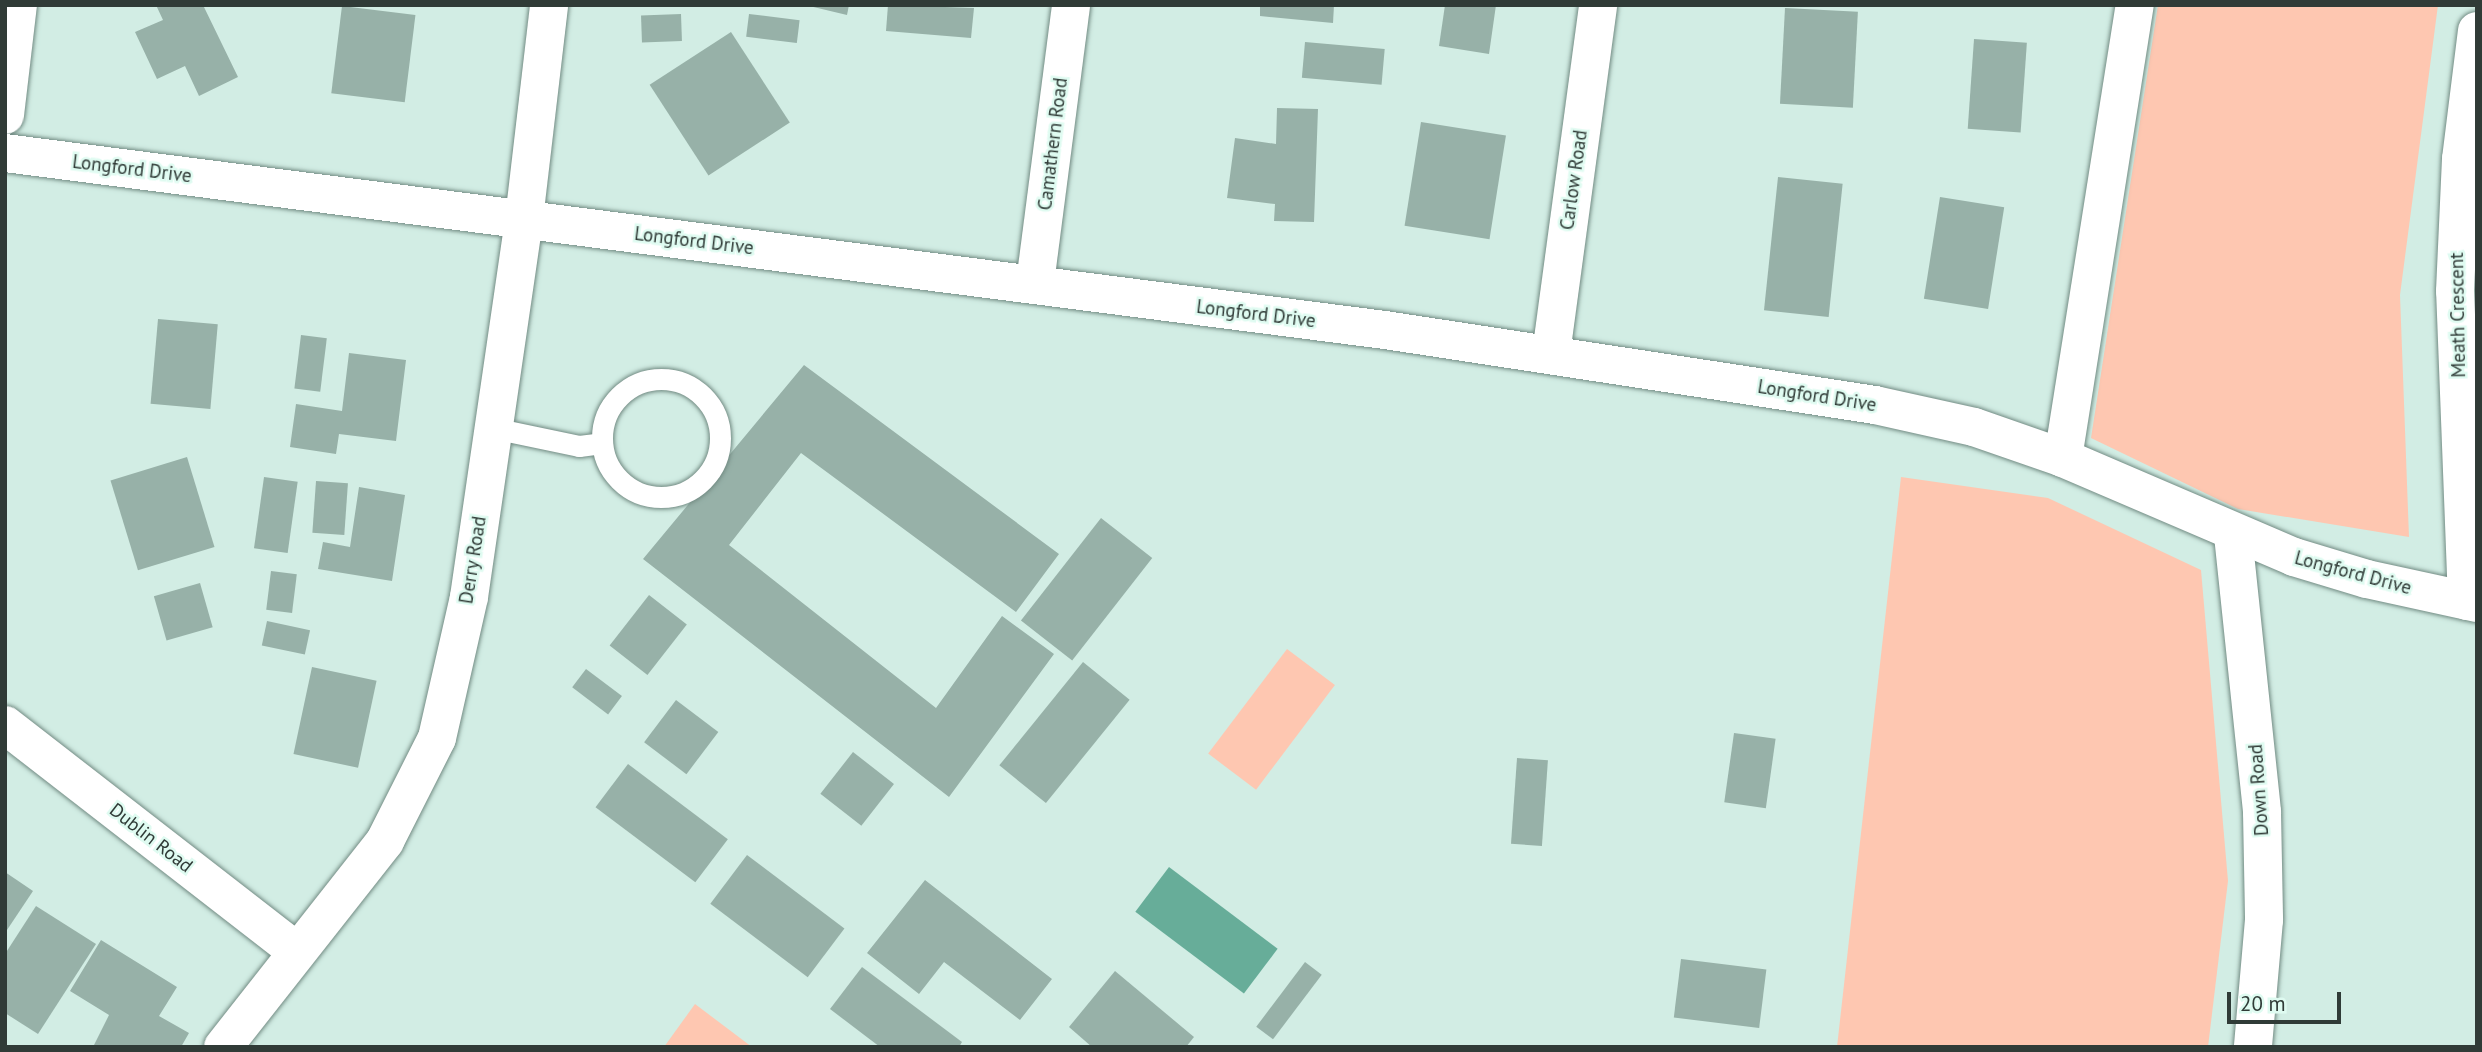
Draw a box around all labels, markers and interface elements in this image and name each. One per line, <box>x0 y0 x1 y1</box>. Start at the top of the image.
street label: Camathern Road <box>1034 76 1072 212</box>
street label: Carlow Road <box>1556 128 1592 232</box>
street label: Longford Drive <box>71 150 193 188</box>
street label: Longford Drive <box>633 222 755 260</box>
street label: Meath Crescent <box>2446 252 2470 378</box>
street label: Longford Drive <box>1195 295 1317 333</box>
street label: Longford Drive <box>1756 375 1878 417</box>
street label: Derry Road <box>455 514 491 606</box>
street label: Longford Drive <box>2292 546 2414 600</box>
street label: Down Road <box>2244 743 2274 837</box>
street label: Dublin Road <box>105 798 197 878</box>
scale bar <box>2230 978 2344 1022</box>
text: 20 m <box>2240 990 2286 1017</box>

